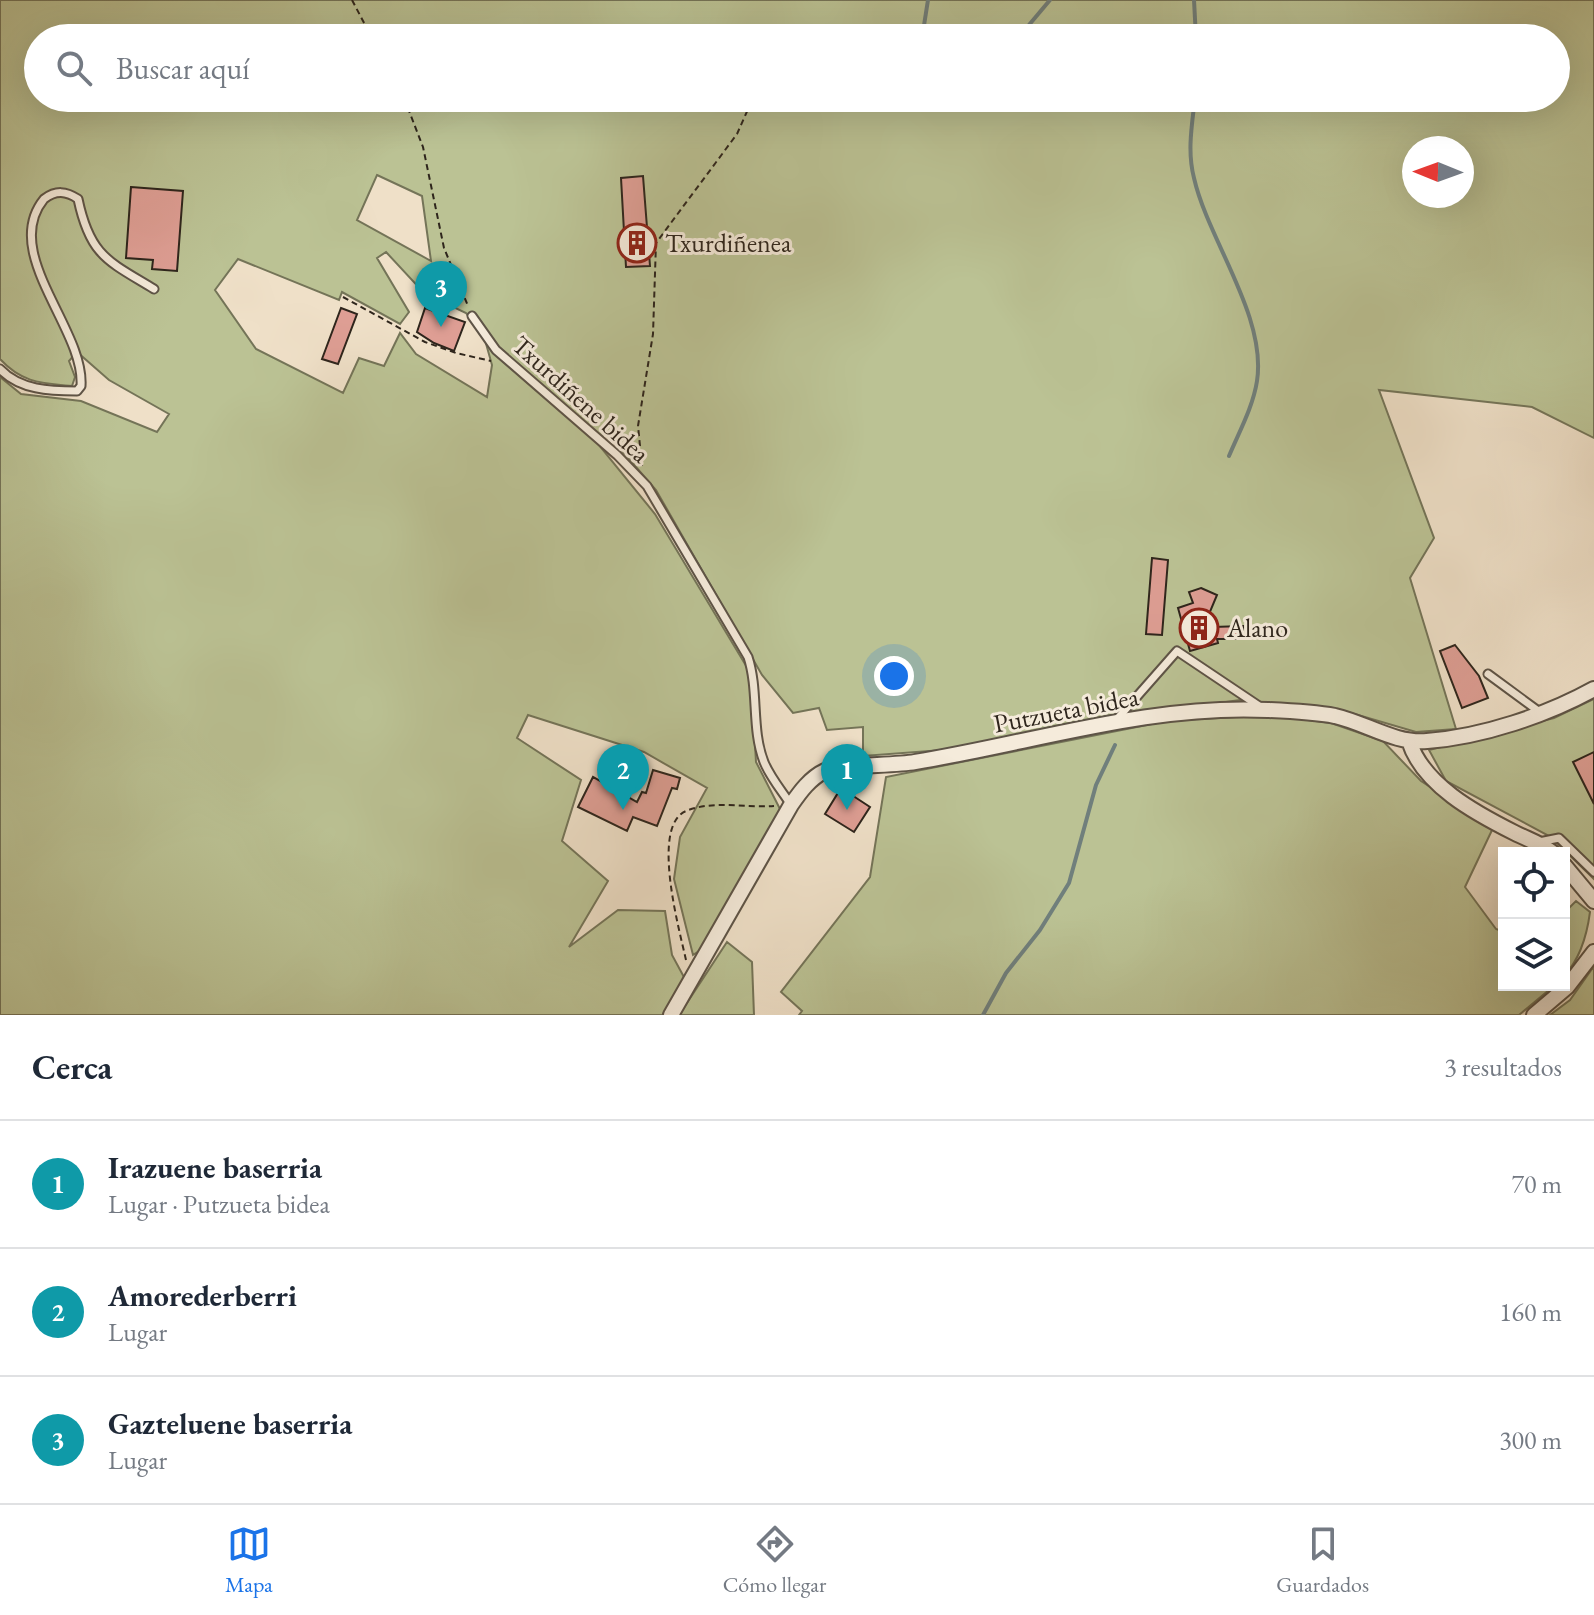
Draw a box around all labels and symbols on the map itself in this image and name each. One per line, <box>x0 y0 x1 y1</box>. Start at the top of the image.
north arrow <box>1402 136 1474 208</box>
building icon: Txurdiñenea <box>616 222 658 264</box>
place label: Txurdiñenea <box>665 226 792 260</box>
pin: 3 <box>415 261 467 327</box>
street label: Txurdiñene bidea <box>505 328 658 470</box>
building icon: Alano <box>1178 607 1220 649</box>
place label: Alano <box>1226 611 1288 645</box>
your location <box>874 656 914 696</box>
street label: Putzueta bidea <box>991 679 1142 741</box>
pin: 2 <box>597 744 649 810</box>
pin: 1 <box>821 744 873 810</box>

